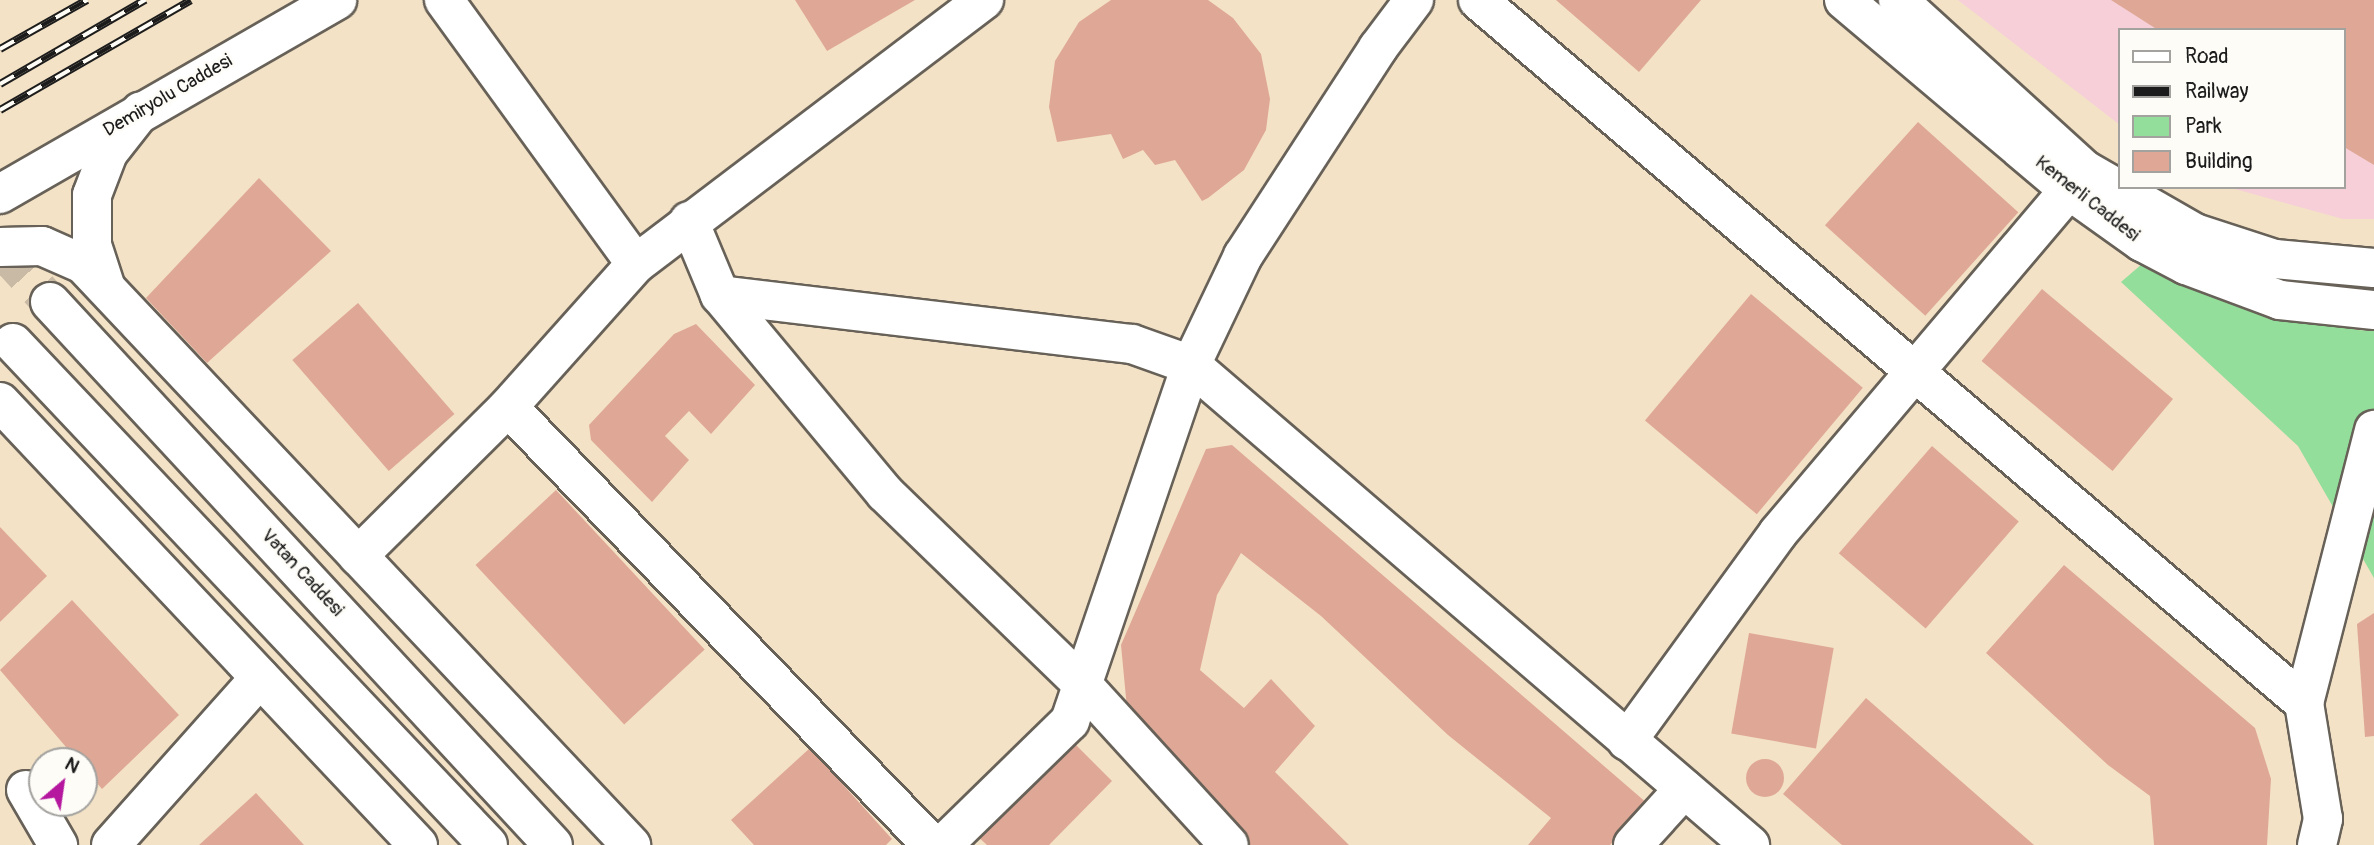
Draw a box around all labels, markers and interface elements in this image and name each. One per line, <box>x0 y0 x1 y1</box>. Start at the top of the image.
legend <box>2118 28 2346 189</box>
text: Road <box>2185 43 2229 70</box>
street label: Demiryolu Caddesi <box>99 50 237 142</box>
text: Railway <box>2185 78 2249 105</box>
text: Park <box>2185 113 2222 140</box>
text: Building <box>2185 148 2252 175</box>
street label: Kemerli Caddesi <box>2030 151 2144 247</box>
street label: Vatan Caddesi <box>256 525 348 621</box>
north arrow <box>28 747 98 817</box>
text: N <box>61 752 84 779</box>

